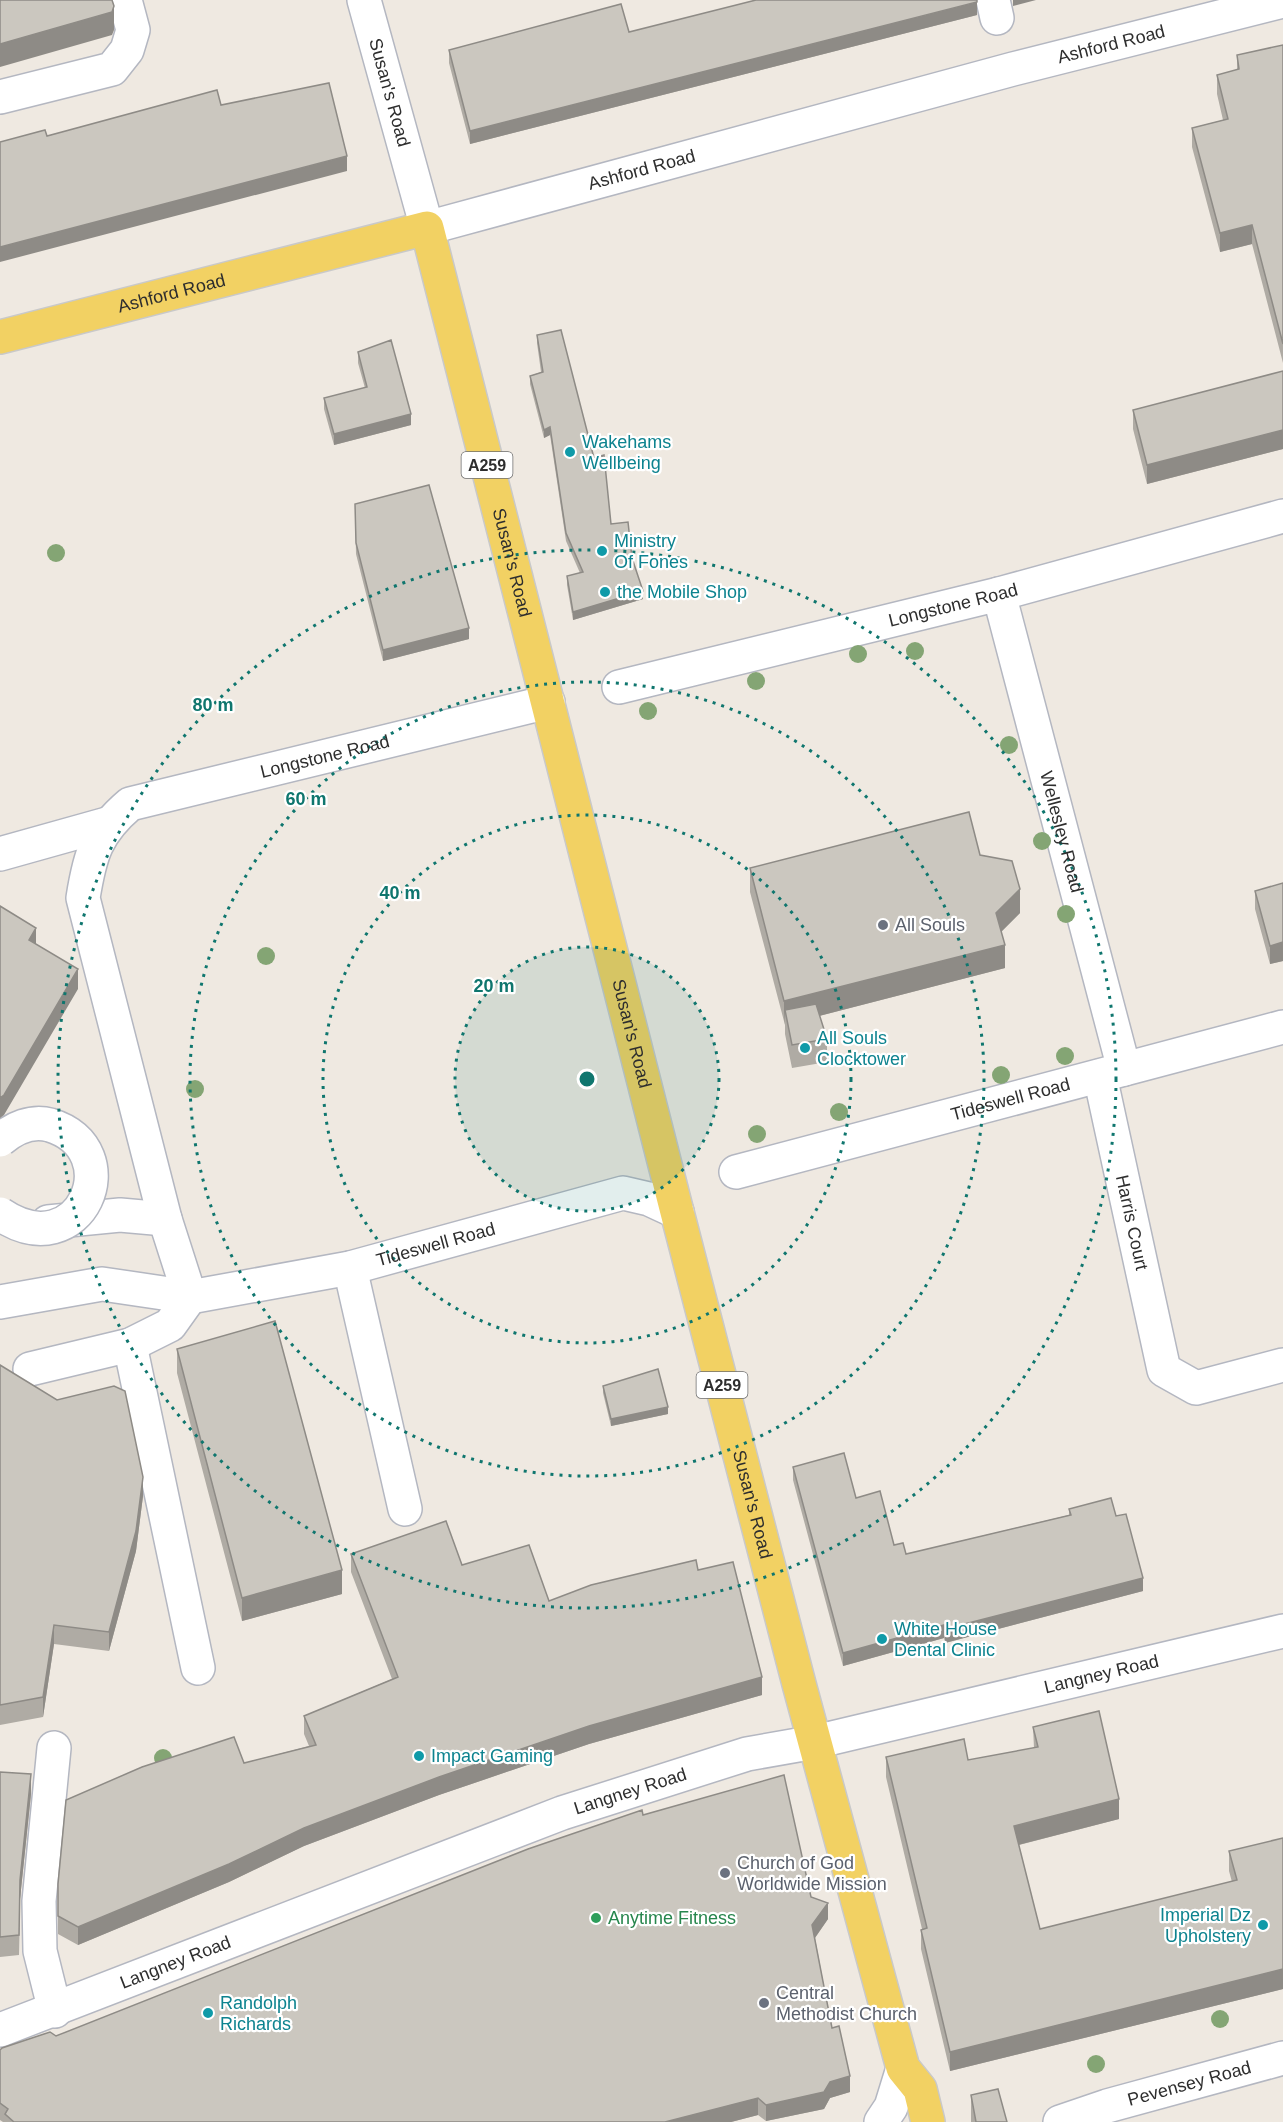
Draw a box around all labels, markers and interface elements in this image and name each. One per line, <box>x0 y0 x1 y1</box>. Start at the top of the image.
street label: Ashford Road <box>1055 21 1167 67</box>
street label: Susan's Road <box>365 36 414 149</box>
street label: Ashford Road <box>586 146 697 194</box>
street label: Ashford Road <box>116 270 227 317</box>
place label: Wakehams Wellbeing <box>582 432 671 473</box>
marker: Wakehams Wellbeing <box>563 445 577 459</box>
road number: A259 <box>462 452 512 478</box>
street label: Susan's Road <box>489 506 535 619</box>
place label: Ministry Of Fones <box>614 531 688 572</box>
marker: Ministry Of Fones <box>595 544 609 558</box>
street label: Longstone Road <box>887 579 1020 631</box>
place label: the Mobile Shop <box>617 582 747 602</box>
marker: the Mobile Shop <box>598 585 612 599</box>
text: 80 m <box>192 695 234 715</box>
street label: Longstone Road <box>258 731 391 782</box>
street label: Wellesley Road <box>1036 769 1087 895</box>
text: 60 m <box>285 789 327 809</box>
text: 40 m <box>379 883 421 903</box>
place label: All Souls <box>895 915 965 935</box>
marker: All Souls <box>876 918 890 932</box>
text: 20 m <box>473 976 515 996</box>
street label: Susan's Road <box>608 977 655 1090</box>
place label: All Souls Clocktower <box>817 1028 906 1069</box>
marker: All Souls Clocktower <box>798 1041 812 1055</box>
centre of rings <box>577 1069 597 1089</box>
street label: Tideswell Road <box>949 1074 1072 1125</box>
street label: Harris Court <box>1112 1173 1152 1272</box>
street label: Tideswell Road <box>374 1219 497 1270</box>
road number: A259 <box>696 1372 748 1398</box>
street label: Susan's Road <box>729 1448 776 1561</box>
place label: White House Dental Clinic <box>894 1619 997 1660</box>
marker: White House Dental Clinic <box>875 1632 889 1646</box>
street label: Langney Road <box>1042 1651 1161 1697</box>
place label: Impact Gaming <box>431 1746 553 1766</box>
marker: Impact Gaming <box>412 1749 426 1763</box>
street label: Langney Road <box>571 1764 689 1819</box>
place label: Church of God Worldwide Mission <box>737 1853 887 1894</box>
marker: Church of God Worldwide Mission <box>718 1866 732 1880</box>
place label: Imperial Dz Upholstery <box>1160 1905 1251 1946</box>
place label: Anytime Fitness <box>608 1908 736 1928</box>
marker: Anytime Fitness <box>589 1911 603 1925</box>
marker: Imperial Dz Upholstery <box>1256 1918 1270 1932</box>
street label: Langney Road <box>117 1932 234 1993</box>
place label: Central Methodist Church <box>776 1983 917 2024</box>
place label: Randolph Richards <box>220 1993 297 2034</box>
marker: Central Methodist Church <box>757 1996 771 2010</box>
marker: Randolph Richards <box>201 2006 215 2020</box>
street label: Pevensey Road <box>1125 2057 1253 2110</box>

